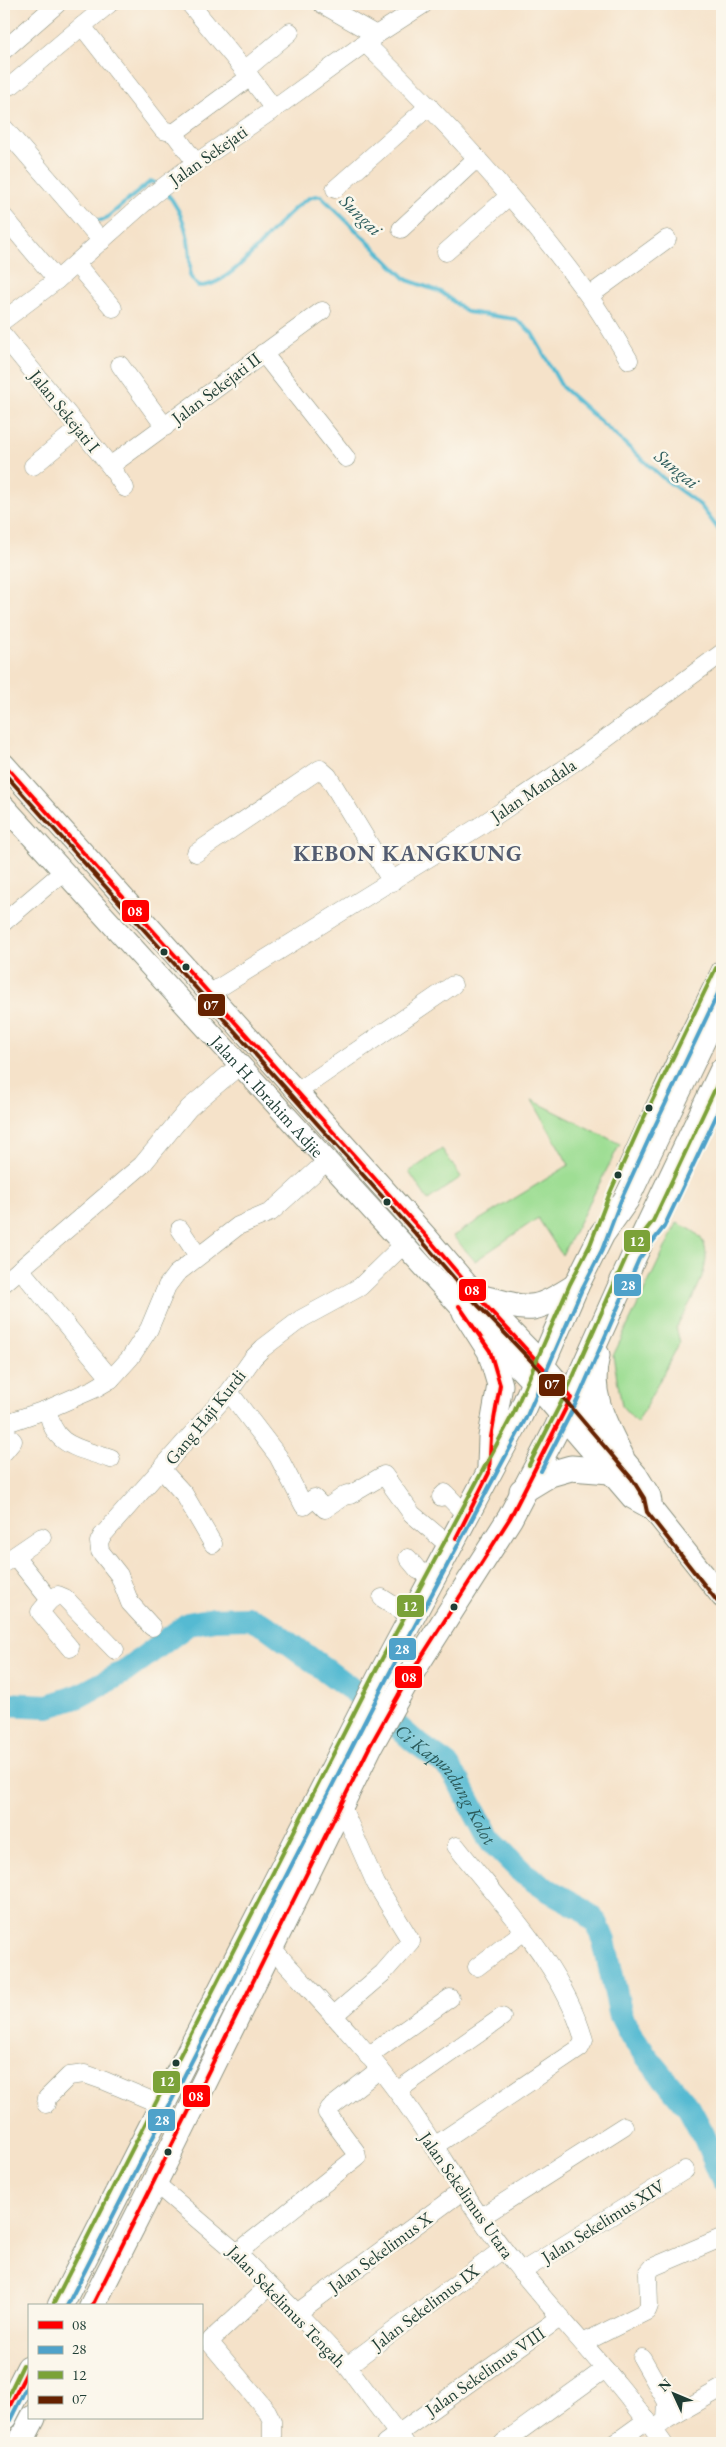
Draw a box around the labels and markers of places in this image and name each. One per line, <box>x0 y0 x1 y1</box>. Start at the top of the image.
unlabelled marker <box>159 947 169 957</box>
unlabelled marker <box>181 962 191 972</box>
unlabelled marker <box>644 1103 654 1113</box>
unlabelled marker <box>613 1170 623 1180</box>
unlabelled marker <box>382 1197 392 1207</box>
unlabelled marker <box>449 1602 459 1612</box>
unlabelled marker <box>171 2058 181 2068</box>
unlabelled marker <box>163 2147 173 2157</box>

